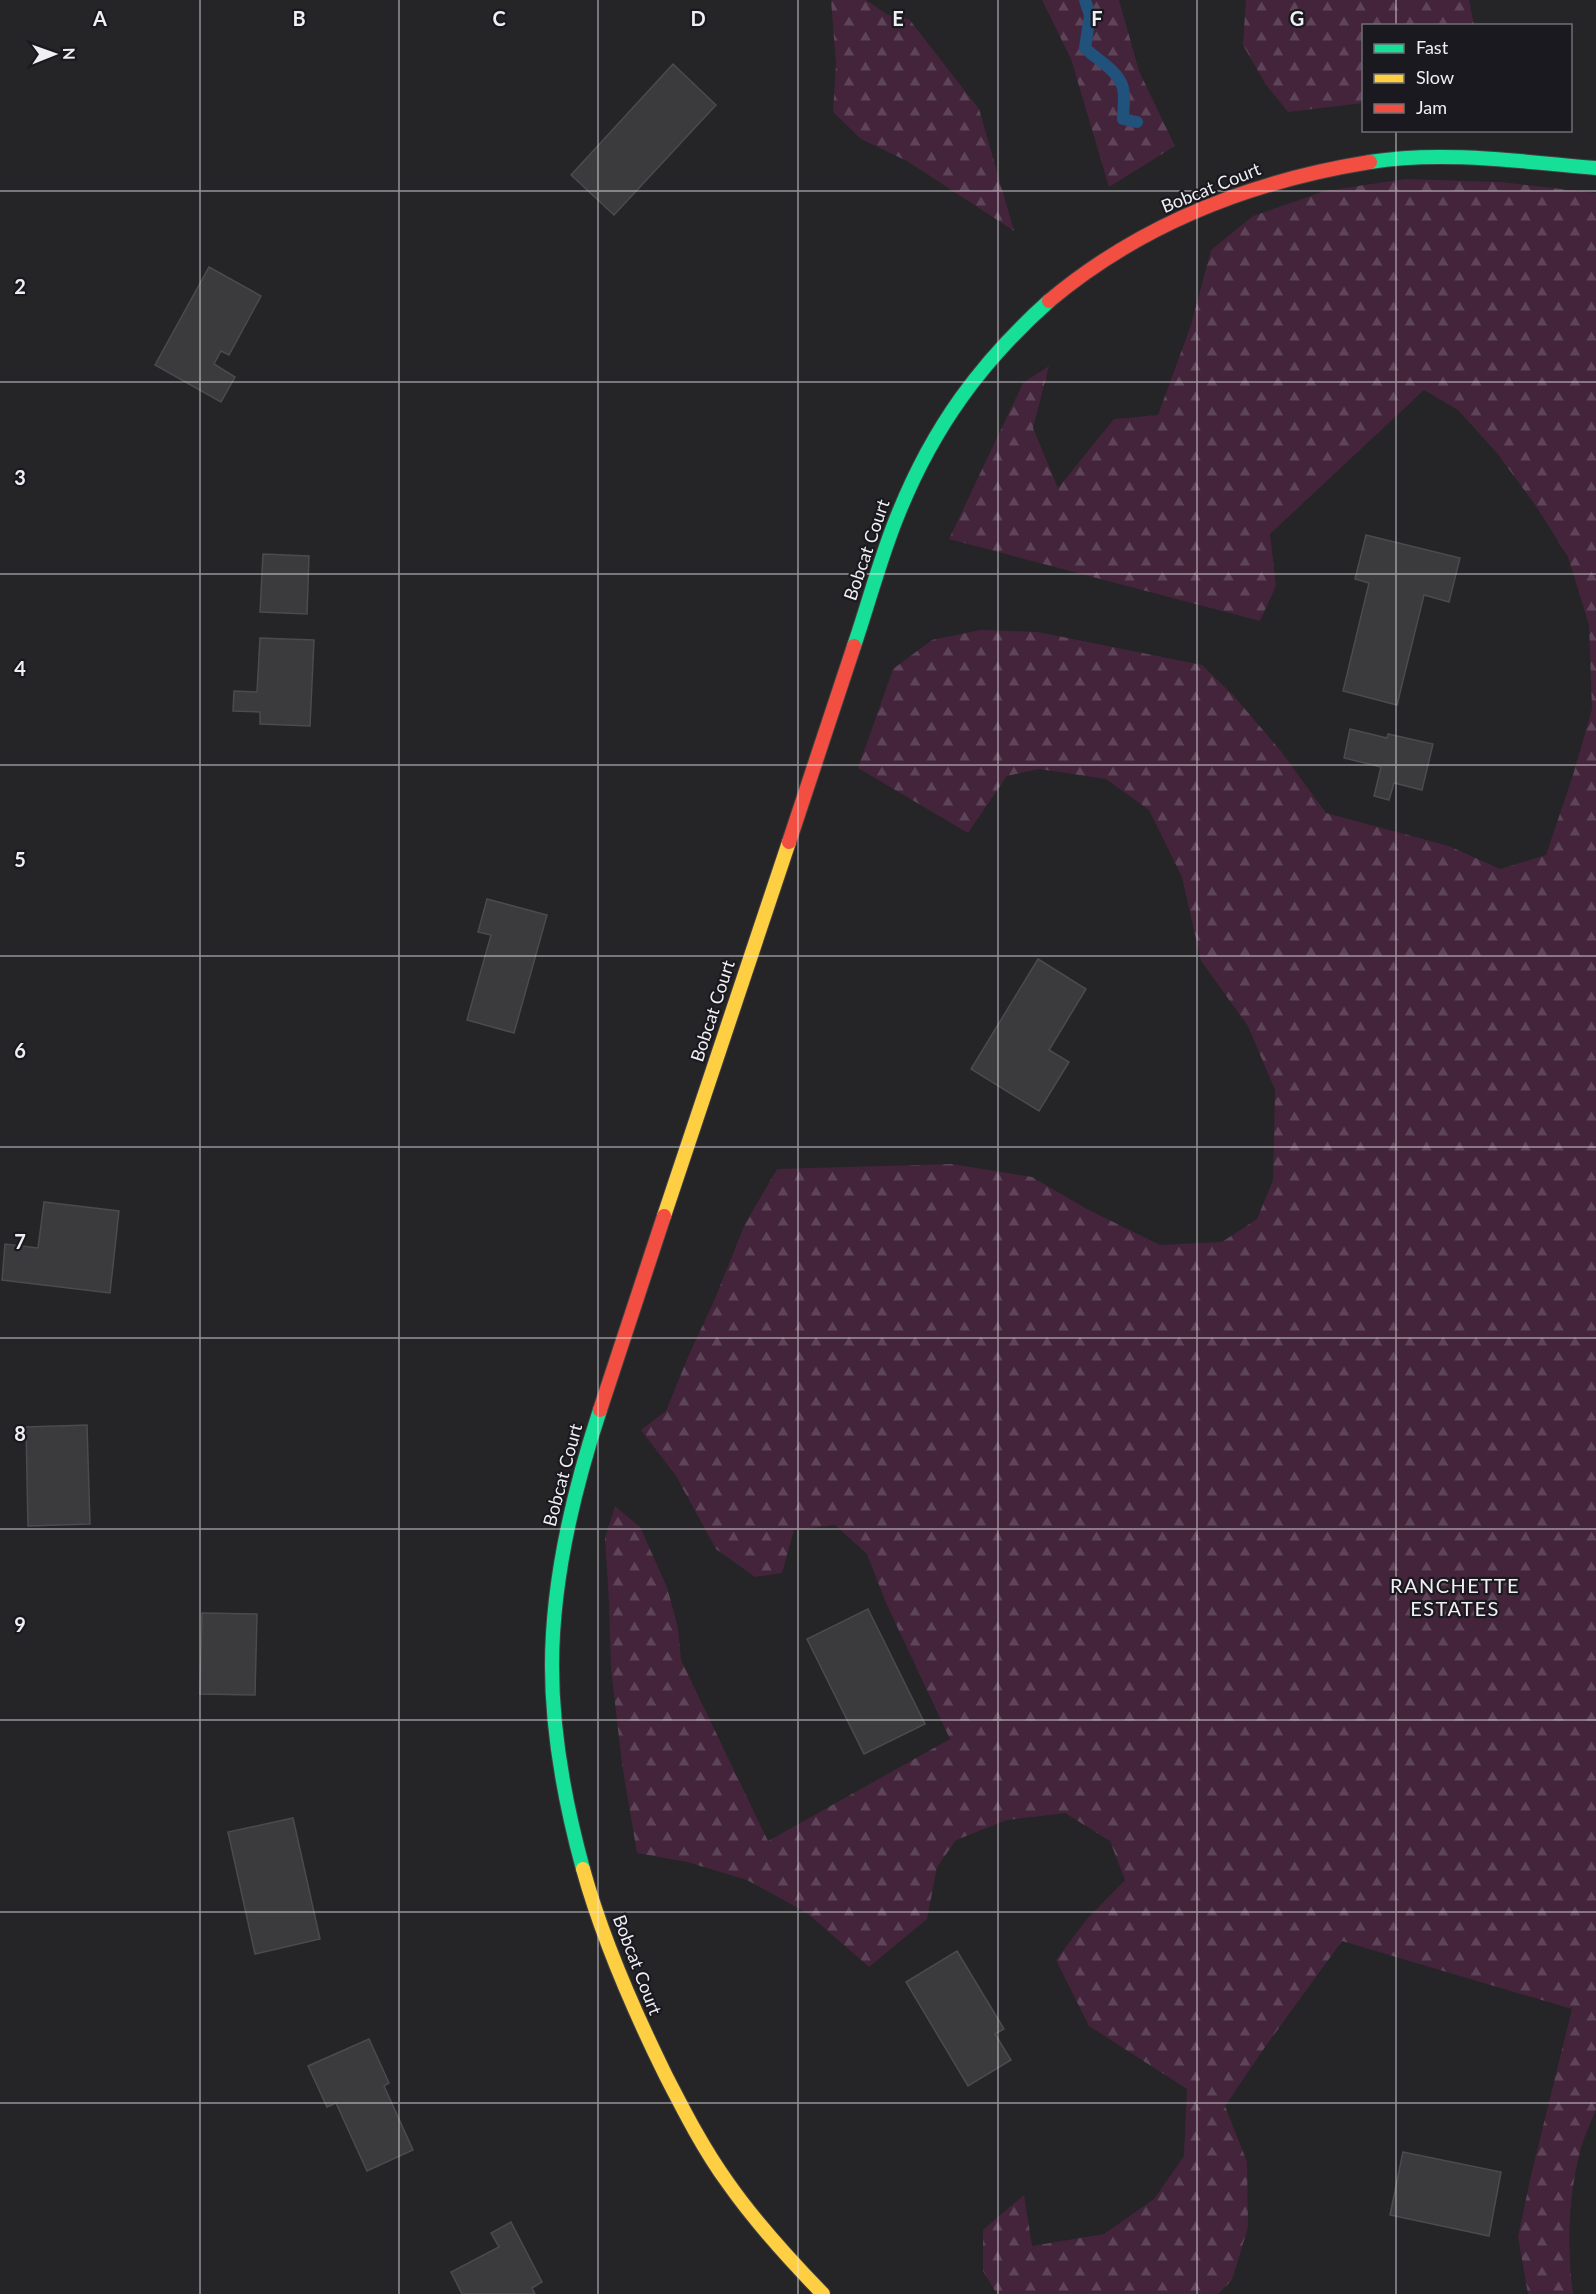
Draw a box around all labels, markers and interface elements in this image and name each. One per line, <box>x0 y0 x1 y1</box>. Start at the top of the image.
text: A <box>92 6 107 30</box>
text: B <box>292 6 306 30</box>
text: C <box>492 6 506 30</box>
text: D <box>690 6 706 30</box>
text: E <box>892 6 904 30</box>
text: F <box>1091 6 1103 30</box>
text: G <box>1290 6 1304 30</box>
north arrow <box>24 24 84 84</box>
legend <box>1362 24 1572 132</box>
text: Fast <box>1416 36 1449 58</box>
text: N <box>60 47 79 60</box>
text: Slow <box>1416 66 1454 88</box>
text: Jam <box>1416 96 1447 118</box>
street label: Bobcat Court <box>1158 157 1264 217</box>
text: 2 <box>14 274 26 298</box>
text: 3 <box>14 465 26 489</box>
street label: Bobcat Court <box>839 496 894 603</box>
text: 4 <box>14 656 26 680</box>
text: 5 <box>14 847 26 871</box>
street label: Bobcat Court <box>685 957 739 1064</box>
text: 6 <box>14 1038 26 1062</box>
text: 7 <box>14 1229 26 1253</box>
street label: Bobcat Court <box>538 1420 586 1528</box>
text: 8 <box>14 1421 26 1445</box>
district label: RANCHETTE ESTATES <box>1390 1573 1520 1620</box>
text: 9 <box>14 1612 26 1636</box>
street label: Bobcat Court <box>609 1912 667 2018</box>

